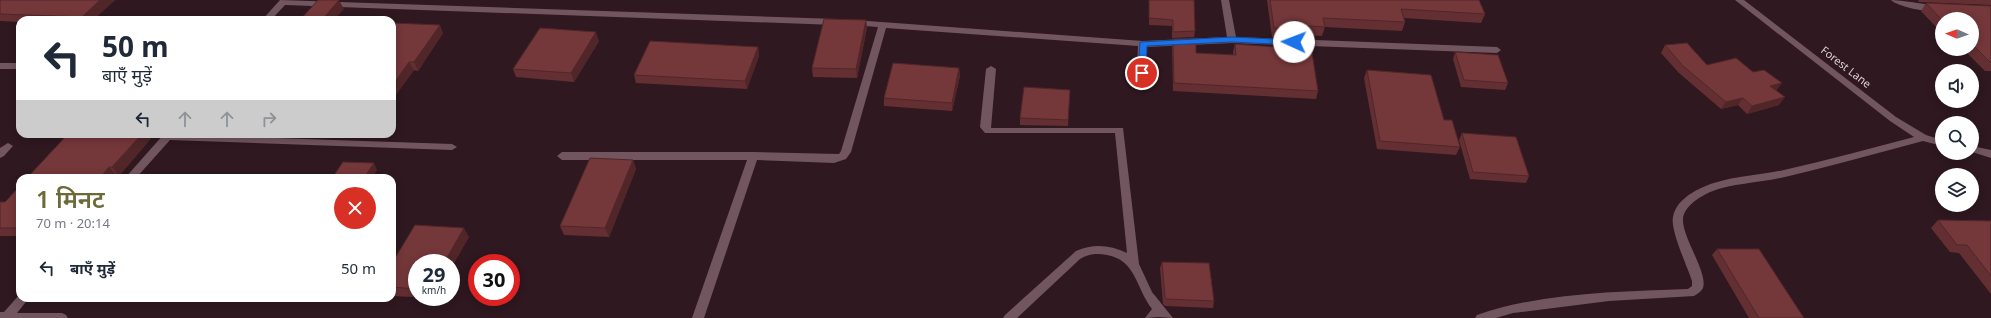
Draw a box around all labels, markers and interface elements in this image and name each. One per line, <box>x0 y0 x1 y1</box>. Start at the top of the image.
north arrow <box>1935 12 1979 56</box>
map controls <box>1935 12 1979 212</box>
position arrow <box>1273 21 1315 63</box>
text: 50 m <box>102 27 169 65</box>
icon: left <box>36 32 88 84</box>
street label: Forest Lane <box>1818 42 1875 91</box>
pin <box>1125 56 1159 90</box>
icon: arrive <box>1131 62 1153 84</box>
text: बाएँ मुड़ें <box>102 63 152 87</box>
button: sound <box>1935 64 1979 108</box>
icon: left <box>132 108 154 130</box>
icon: ahead <box>174 108 196 130</box>
icon: ahead <box>216 108 238 130</box>
icon: right <box>258 108 280 130</box>
button: search <box>1935 116 1979 160</box>
button: layers <box>1935 168 1979 212</box>
text: 1 मिनट <box>36 182 105 215</box>
button: close <box>334 187 376 229</box>
text: 70 m · 20:14 <box>36 214 110 232</box>
speed limit sign: 30 <box>468 254 520 306</box>
icon: left <box>36 257 58 279</box>
text: बाएँ मुड़ें <box>70 258 115 278</box>
text: 50 m <box>341 258 376 278</box>
text: 29 <box>423 261 445 288</box>
text: km/h <box>422 283 446 297</box>

